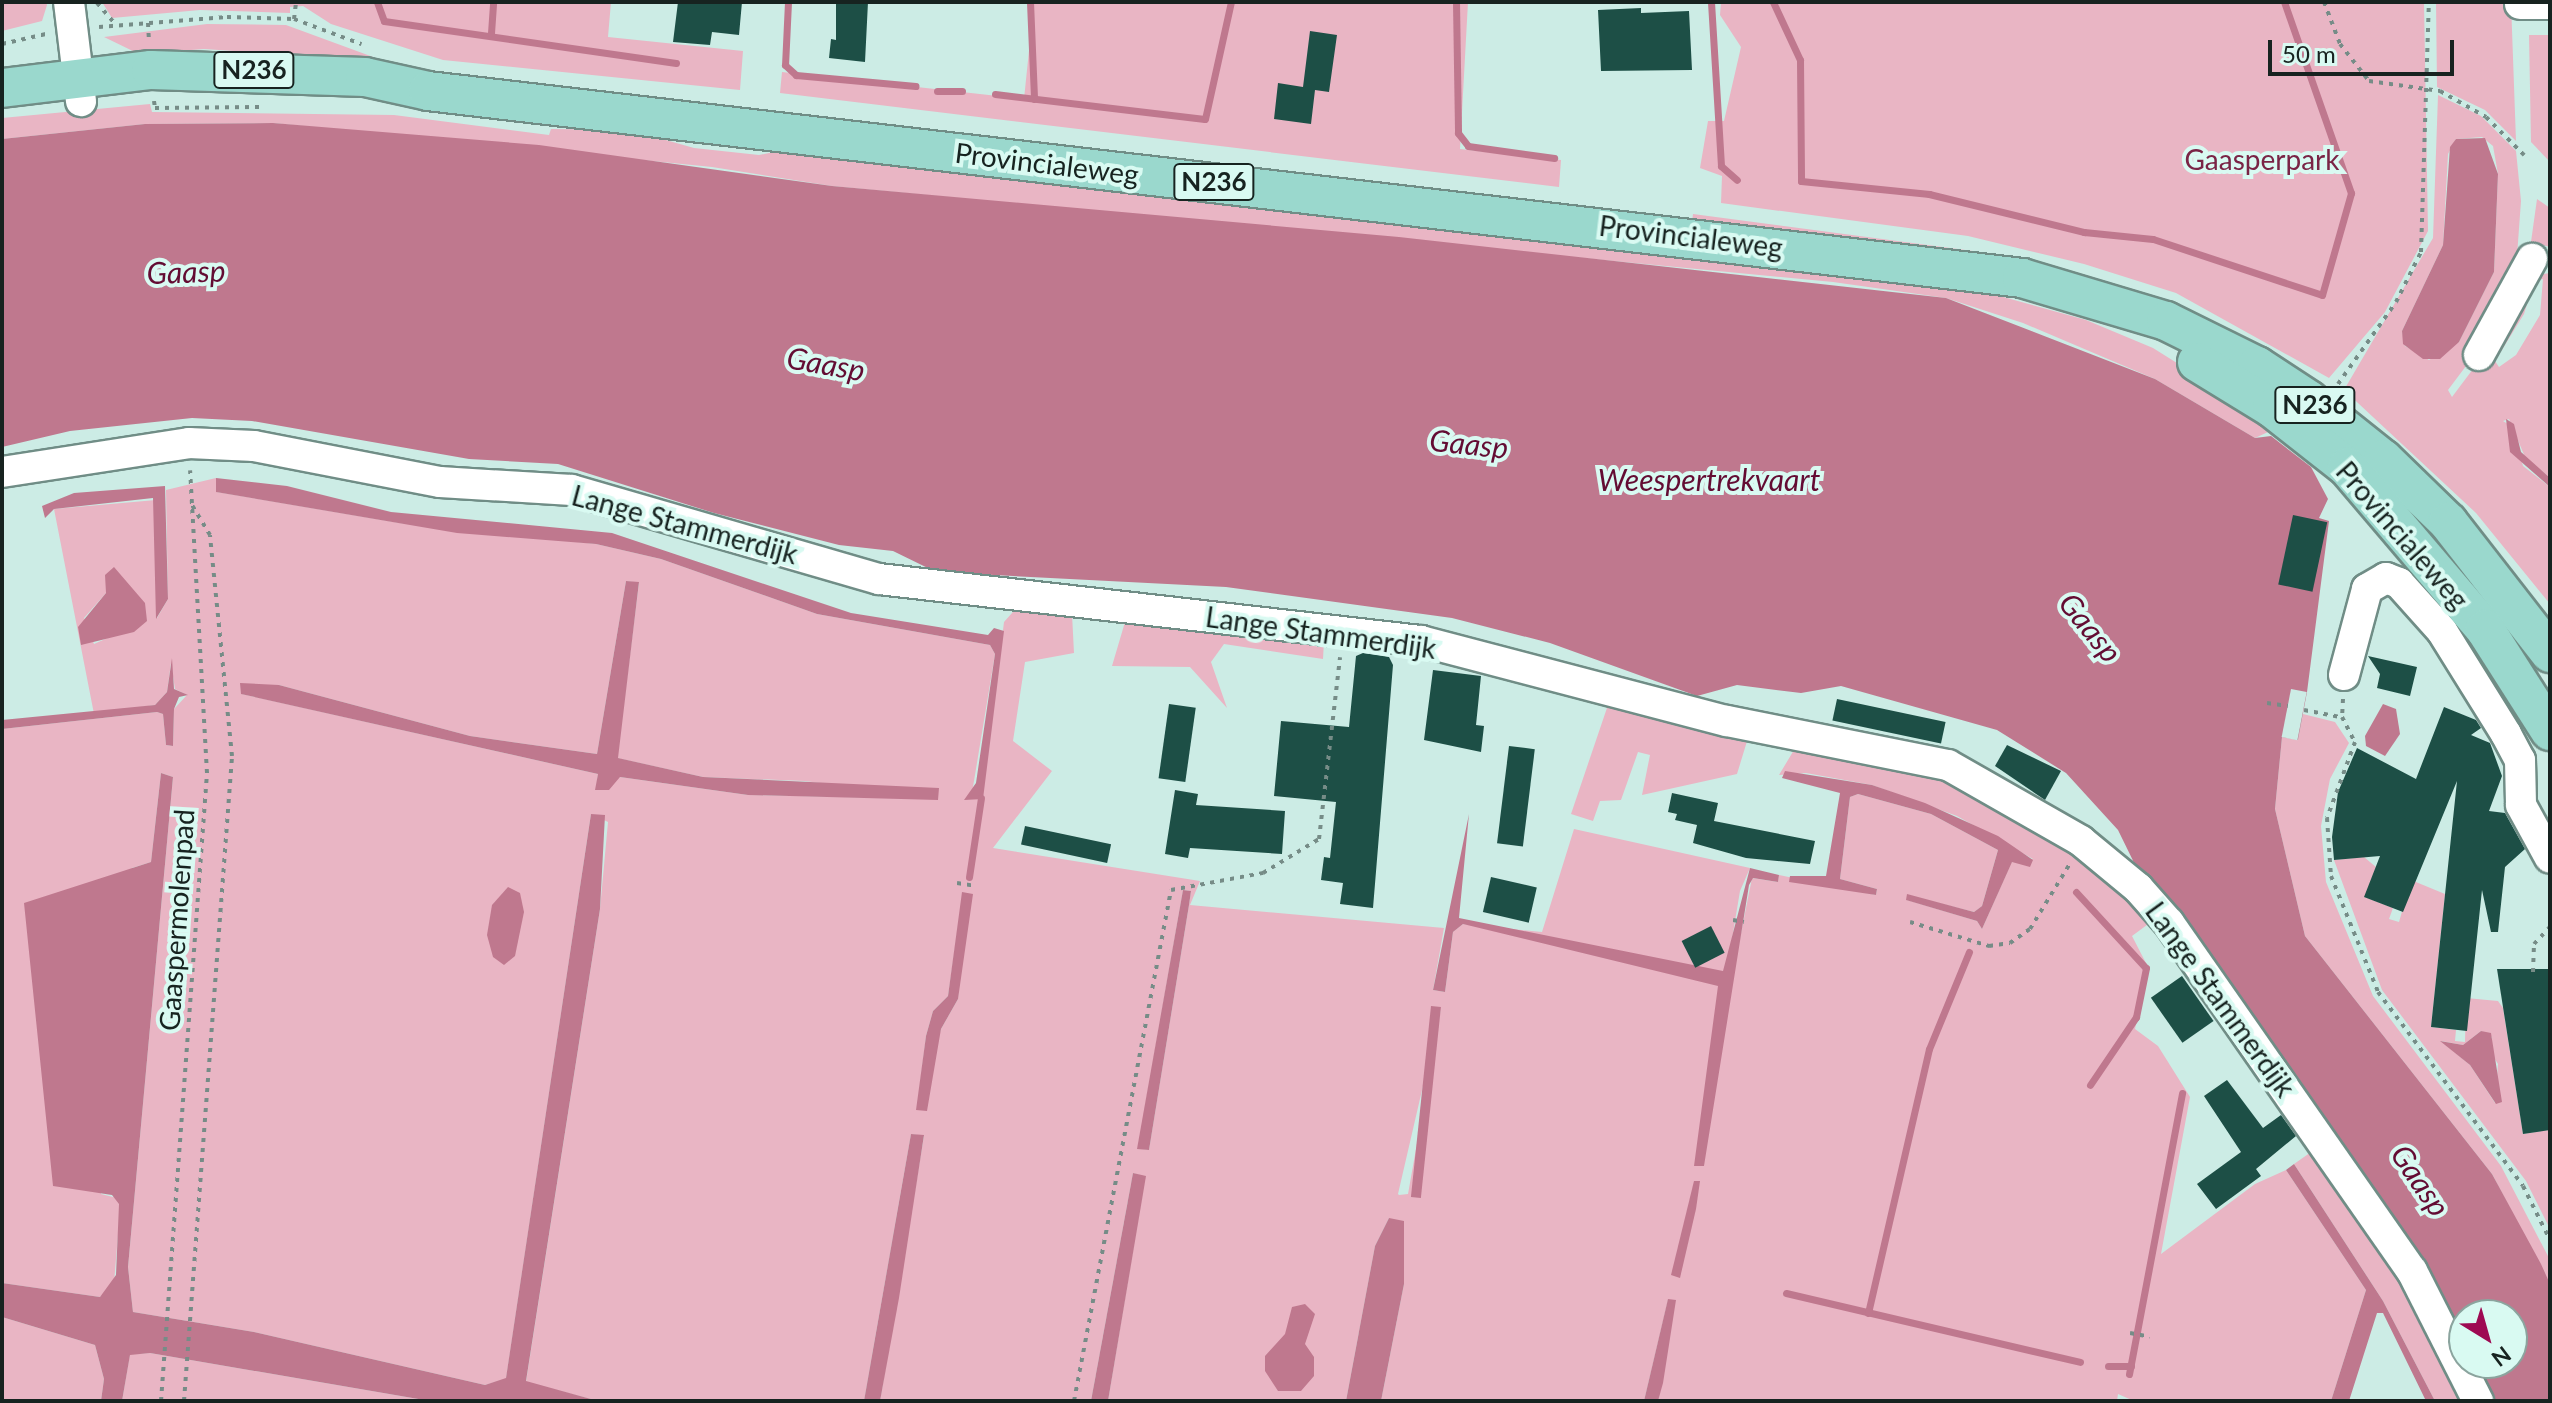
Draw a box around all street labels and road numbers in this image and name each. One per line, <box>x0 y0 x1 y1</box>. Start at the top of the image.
road number: N236 <box>212 48 296 92</box>
street label: Provincialeweg <box>953 135 1141 191</box>
road number: N236 <box>1172 160 1256 204</box>
street label: Provincialeweg <box>1597 208 1785 264</box>
road number: N236 <box>2273 383 2357 427</box>
street label: Provincialeweg <box>2330 454 2476 616</box>
street label: Lange Stammerdijk <box>568 478 802 570</box>
street label: Lange Stammerdijk <box>1204 599 1438 665</box>
street label: Gaaspermolenpad <box>151 808 201 1032</box>
street label: Lange Stammerdijk <box>2139 895 2303 1103</box>

